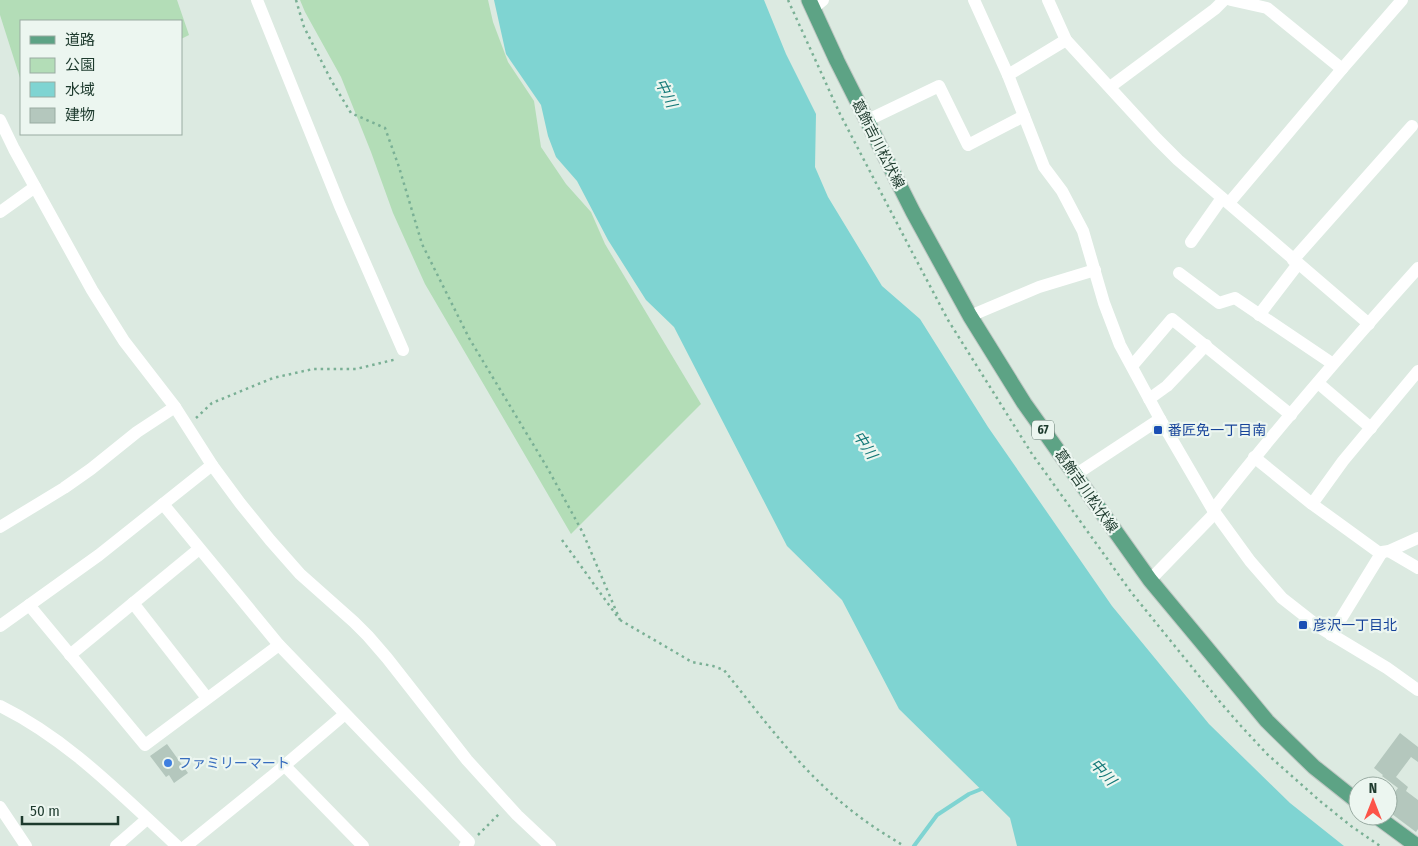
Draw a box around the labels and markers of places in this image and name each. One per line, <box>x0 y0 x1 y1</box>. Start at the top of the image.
place label: 番匠免一丁目南 <box>1168 422 1266 439</box>
marker: 番匠免一丁目南 <box>1152 424 1164 436</box>
place label: 彦沢一丁目北 <box>1313 617 1397 634</box>
marker: 彦沢一丁目北 <box>1297 619 1309 631</box>
place label: ファミリーマート <box>178 755 290 772</box>
marker: ファミリーマート <box>162 757 174 769</box>

